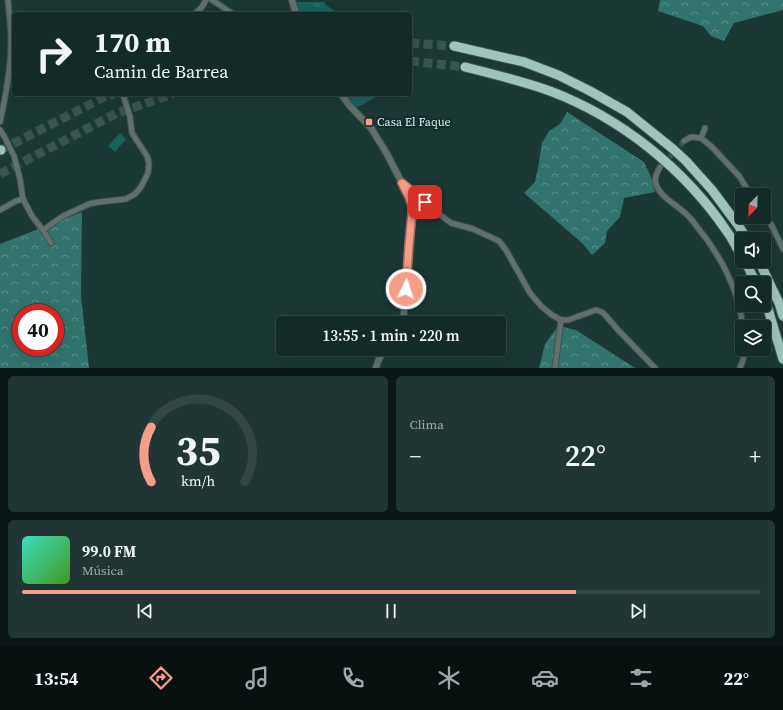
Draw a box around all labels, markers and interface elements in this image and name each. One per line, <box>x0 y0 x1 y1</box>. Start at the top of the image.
text: 170 m <box>94 23 171 61</box>
icon: right <box>28 28 80 80</box>
text: Camin de Barrea <box>94 59 228 84</box>
place label: Casa El Faque <box>377 114 451 130</box>
marker: Casa El Faque <box>364 117 374 127</box>
pin <box>408 185 442 219</box>
north arrow <box>735 188 771 224</box>
map controls <box>735 188 771 356</box>
icon: arrive <box>414 191 436 213</box>
button: sound <box>735 232 771 268</box>
position arrow <box>385 268 427 310</box>
button: search <box>735 276 771 312</box>
speed limit sign: 40 <box>12 304 64 356</box>
button: layers <box>735 320 771 356</box>
text: 13:55 · 1 min · 220 m <box>323 325 459 346</box>
text: Clima <box>410 416 444 433</box>
text: 35 <box>175 422 220 479</box>
text: 22° <box>565 435 606 476</box>
text: − <box>410 441 421 471</box>
text: + <box>749 441 761 471</box>
text: km/h <box>181 471 215 491</box>
text: 99.0 FM <box>82 541 136 562</box>
text: Música <box>82 562 124 579</box>
icon: previous <box>134 600 156 622</box>
icon: pause <box>380 600 402 622</box>
icon: next <box>627 600 649 622</box>
icon: directions <box>147 664 175 692</box>
icon: music <box>243 664 271 692</box>
icon: phone <box>339 664 367 692</box>
icon: climate <box>435 664 463 692</box>
icon: car <box>531 664 559 692</box>
icon: filters <box>627 664 655 692</box>
text: 13:54 <box>34 666 79 691</box>
text: 22° <box>723 666 749 691</box>

